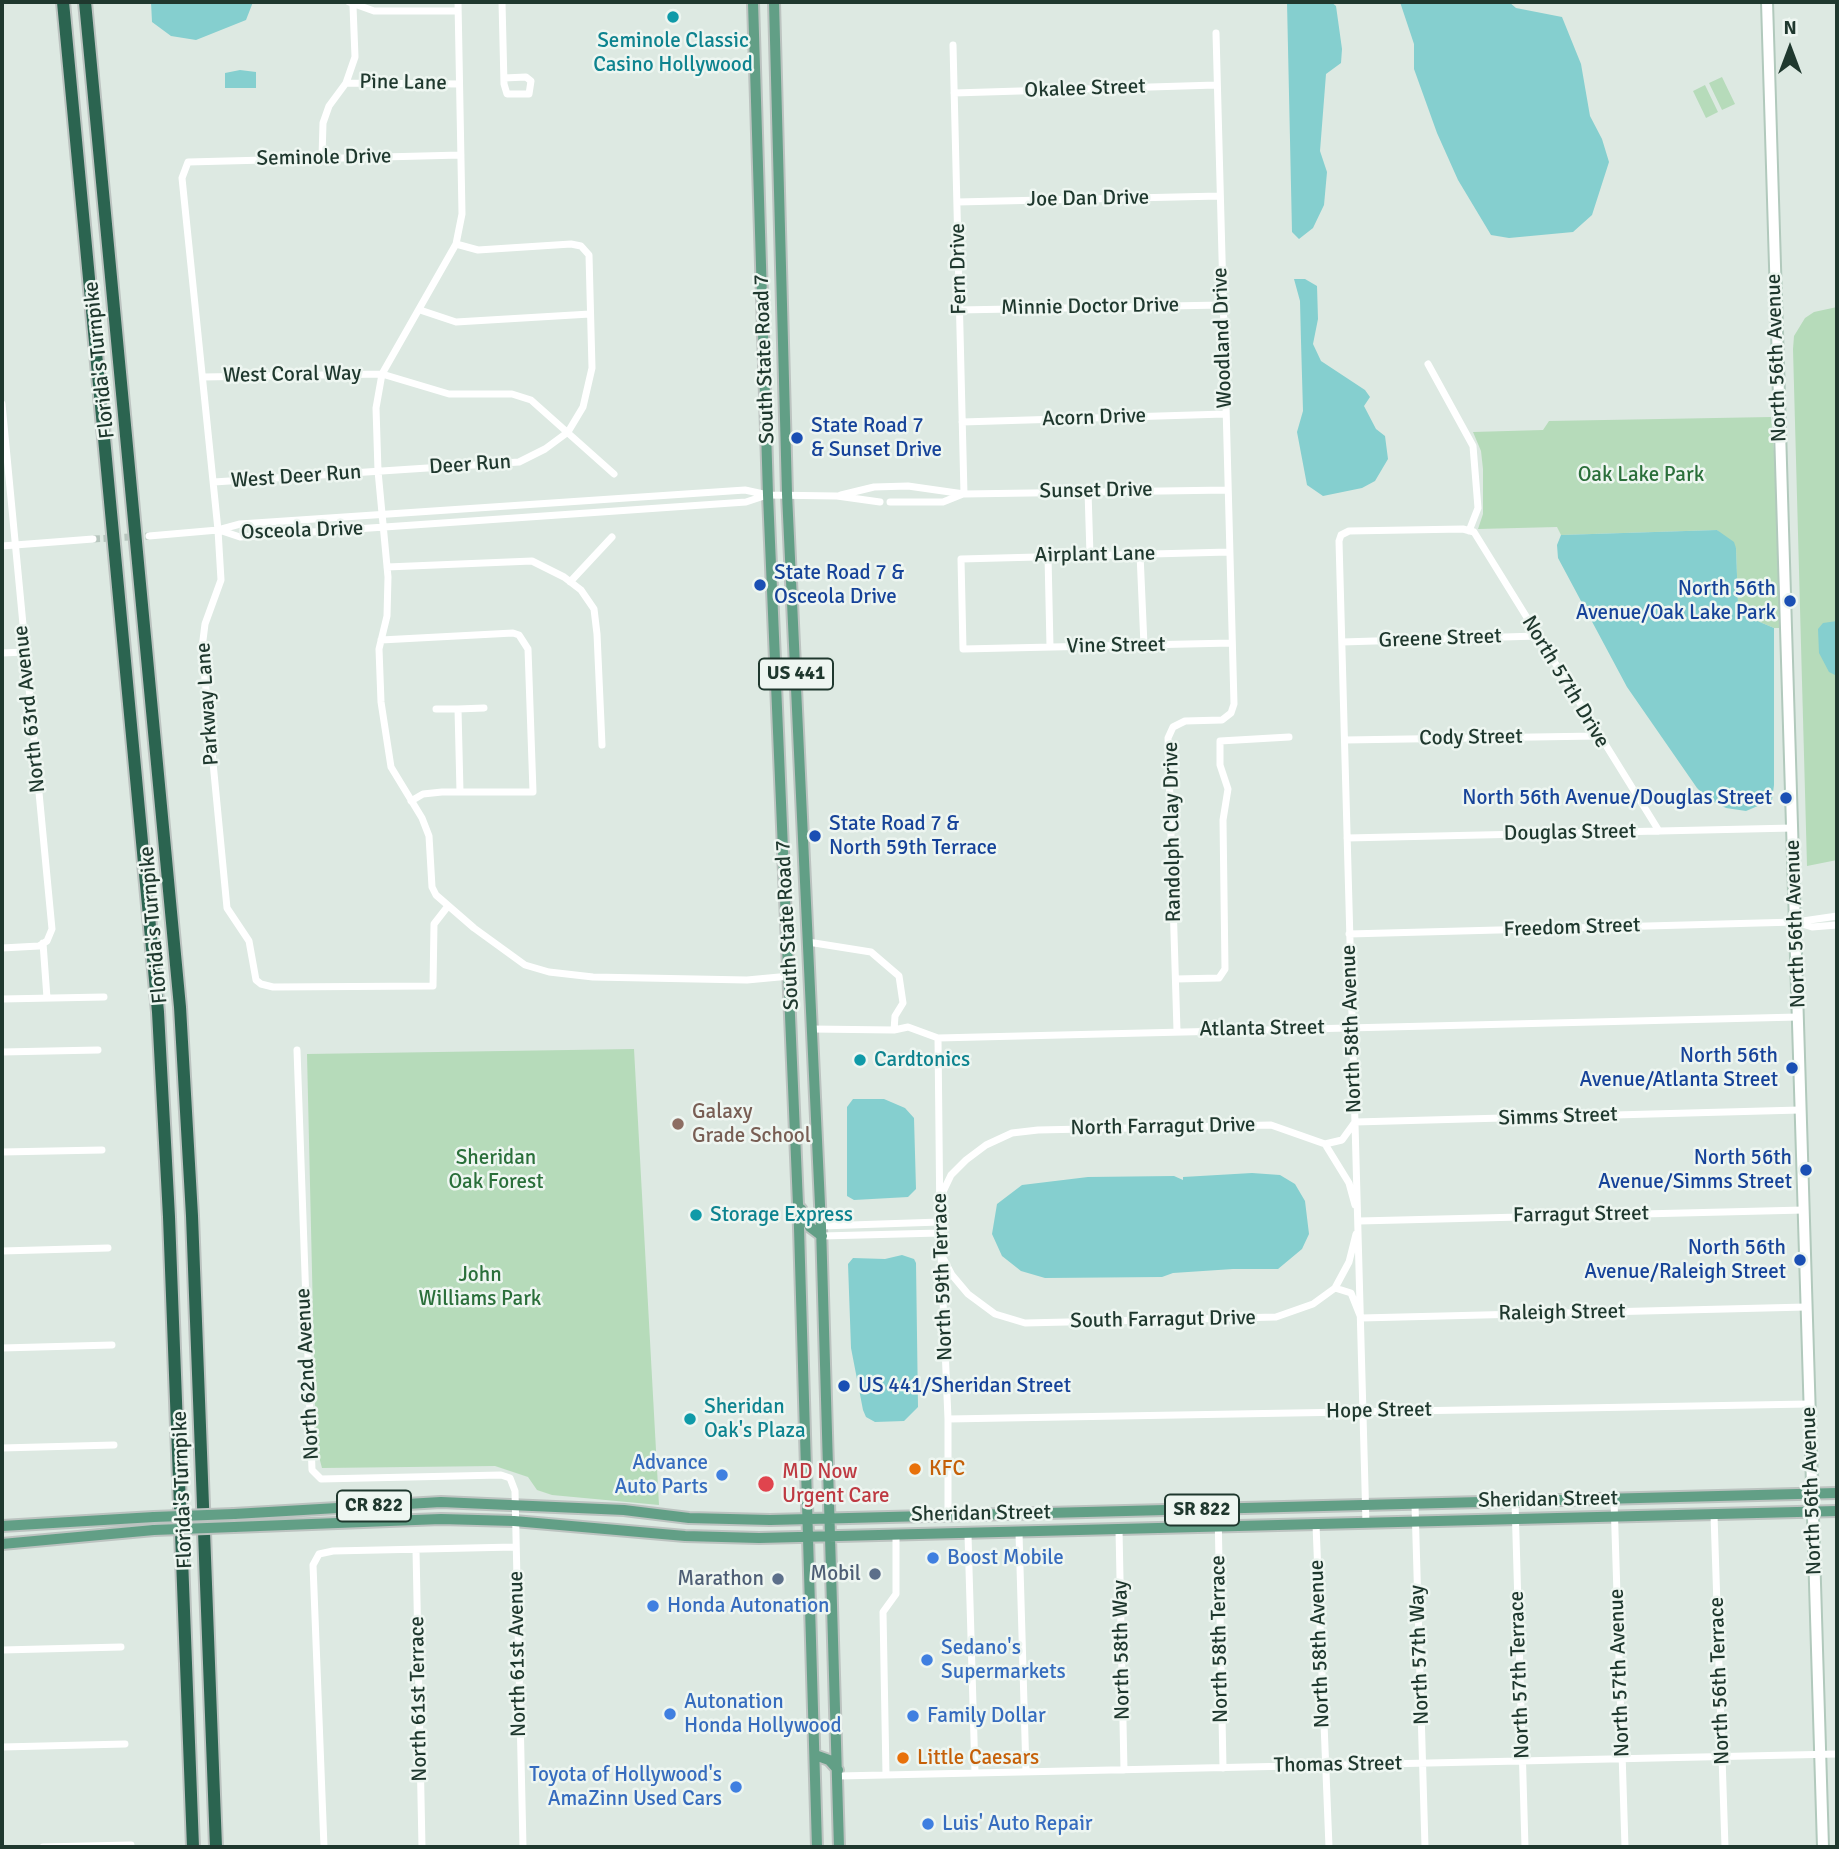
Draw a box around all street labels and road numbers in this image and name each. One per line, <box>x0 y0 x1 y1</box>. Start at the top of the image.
street label: Pine Lane <box>359 70 447 96</box>
street label: Okalee Street <box>1024 74 1146 104</box>
street label: Seminole Drive <box>256 144 392 172</box>
street label: Joe Dan Drive <box>1027 185 1149 213</box>
street label: Fern Drive <box>946 223 972 315</box>
street label: Woodland Drive <box>1208 267 1238 409</box>
street label: North 56th Avenue <box>1761 273 1793 443</box>
street label: South State Road 7 <box>749 274 781 444</box>
street label: Florida's Turnpike <box>79 280 121 440</box>
street label: Minnie Doctor Drive <box>1001 293 1179 321</box>
street label: West Coral Way <box>223 361 361 389</box>
street label: Acorn Drive <box>1042 404 1146 432</box>
street label: Deer Run <box>428 450 512 480</box>
street label: West Deer Run <box>230 460 362 494</box>
street label: Sunset Drive <box>1039 477 1153 505</box>
street label: Osceola Drive <box>240 516 364 546</box>
street label: Airplant Lane <box>1034 541 1156 569</box>
street label: North 57th Drive <box>1516 611 1614 753</box>
street label: North 63rd Avenue <box>9 624 51 794</box>
street label: Greene Street <box>1378 624 1502 654</box>
street label: Vine Street <box>1066 633 1166 659</box>
street label: Parkway Lane <box>191 642 225 766</box>
road number: US 441 <box>759 659 833 690</box>
street label: Cody Street <box>1419 724 1523 752</box>
street label: Randolph Clay Drive <box>1159 741 1187 923</box>
street label: Douglas Street <box>1504 819 1636 847</box>
street label: South State Road 7 <box>771 839 805 1011</box>
street label: North 56th Avenue <box>1780 839 1812 1009</box>
street label: Florida's Turnpike <box>135 845 173 1005</box>
street label: Freedom Street <box>1503 913 1641 943</box>
street label: North 58th Avenue <box>1336 944 1368 1114</box>
street label: Atlanta Street <box>1199 1015 1325 1043</box>
street label: Simms Street <box>1498 1102 1618 1132</box>
street label: North Farragut Drive <box>1070 1113 1256 1141</box>
street label: North 59th Terrace <box>927 1193 959 1361</box>
street label: Farragut Street <box>1513 1201 1649 1229</box>
street label: North 62nd Avenue <box>291 1287 325 1461</box>
street label: Raleigh Street <box>1498 1299 1626 1327</box>
street label: South Farragut Drive <box>1070 1306 1256 1334</box>
street label: Hope Street <box>1326 1397 1432 1425</box>
street label: North 56th Avenue <box>1796 1406 1828 1576</box>
street label: Florida's Turnpike <box>168 1411 198 1569</box>
street label: Sheridan Street <box>1478 1486 1618 1514</box>
road number: CR 822 <box>337 1490 411 1522</box>
road number: SR 822 <box>1165 1494 1239 1526</box>
street label: Sheridan Street <box>911 1500 1051 1528</box>
street label: North 58th Terrace <box>1206 1555 1234 1723</box>
street label: North 58th Avenue <box>1304 1559 1336 1729</box>
street label: North 61st Avenue <box>504 1571 532 1737</box>
street label: North 58th Way <box>1108 1580 1136 1720</box>
street label: North 57th Way <box>1405 1585 1435 1725</box>
street label: North 57th Avenue <box>1604 1588 1636 1758</box>
street label: North 57th Terrace <box>1504 1591 1536 1759</box>
street label: North 56th Terrace <box>1704 1597 1736 1765</box>
street label: North 61st Terrace <box>405 1616 433 1782</box>
street label: Thomas Street <box>1273 1751 1403 1779</box>

